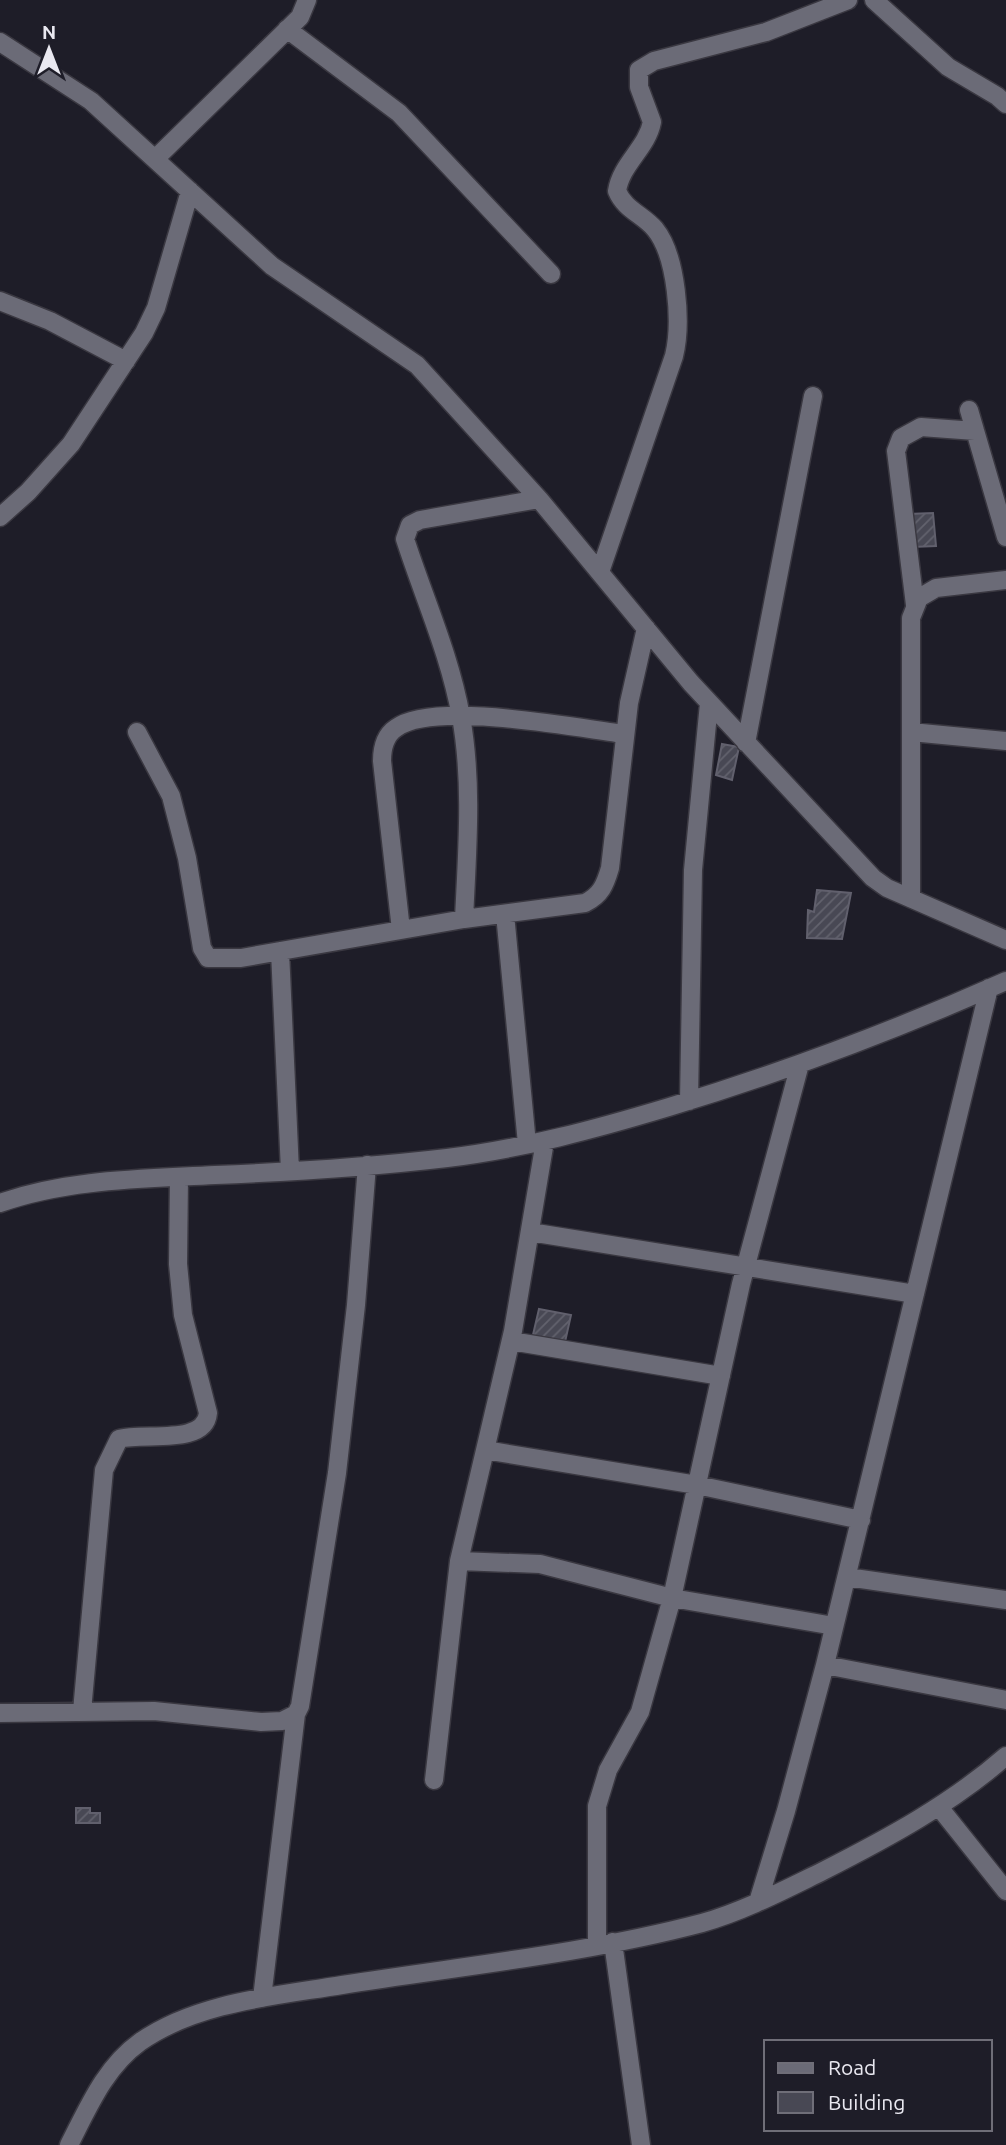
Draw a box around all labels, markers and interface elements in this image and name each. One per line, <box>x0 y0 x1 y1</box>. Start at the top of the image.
north arrow <box>14 14 84 84</box>
text: N <box>42 21 56 43</box>
legend <box>764 2040 992 2131</box>
text: Road <box>828 2055 876 2079</box>
text: Building <box>828 2090 905 2114</box>

